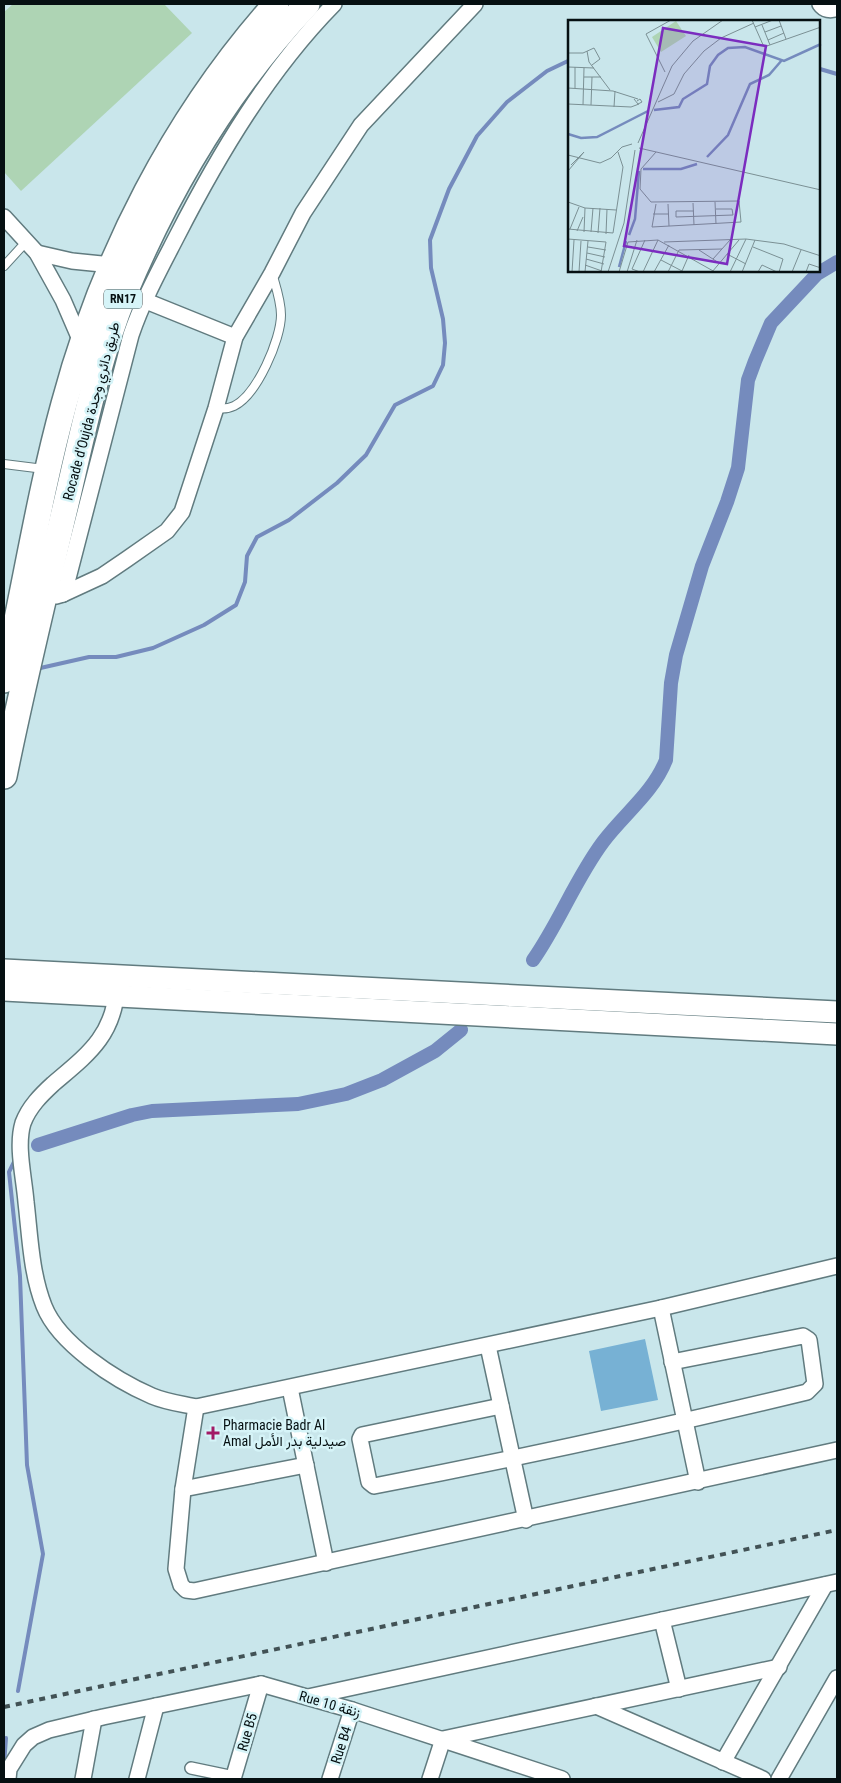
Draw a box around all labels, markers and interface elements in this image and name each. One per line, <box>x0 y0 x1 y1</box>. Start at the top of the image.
inset map <box>568 20 821 272</box>
road number: RN17 <box>104 290 142 308</box>
street label: Rocade d'Oujda طريق دائري وجدة <box>59 320 126 503</box>
place label: Pharmacie Badr Al Amal صيدلية بدر الأمل <box>223 1417 346 1450</box>
marker: Pharmacie Badr Al Amal صيدلية بدر الأمل <box>207 1427 219 1439</box>
street label: Rue 10 زنقة <box>297 1688 363 1721</box>
street label: Rue B5 <box>234 1711 260 1753</box>
street label: Rue B4 <box>327 1724 355 1766</box>

